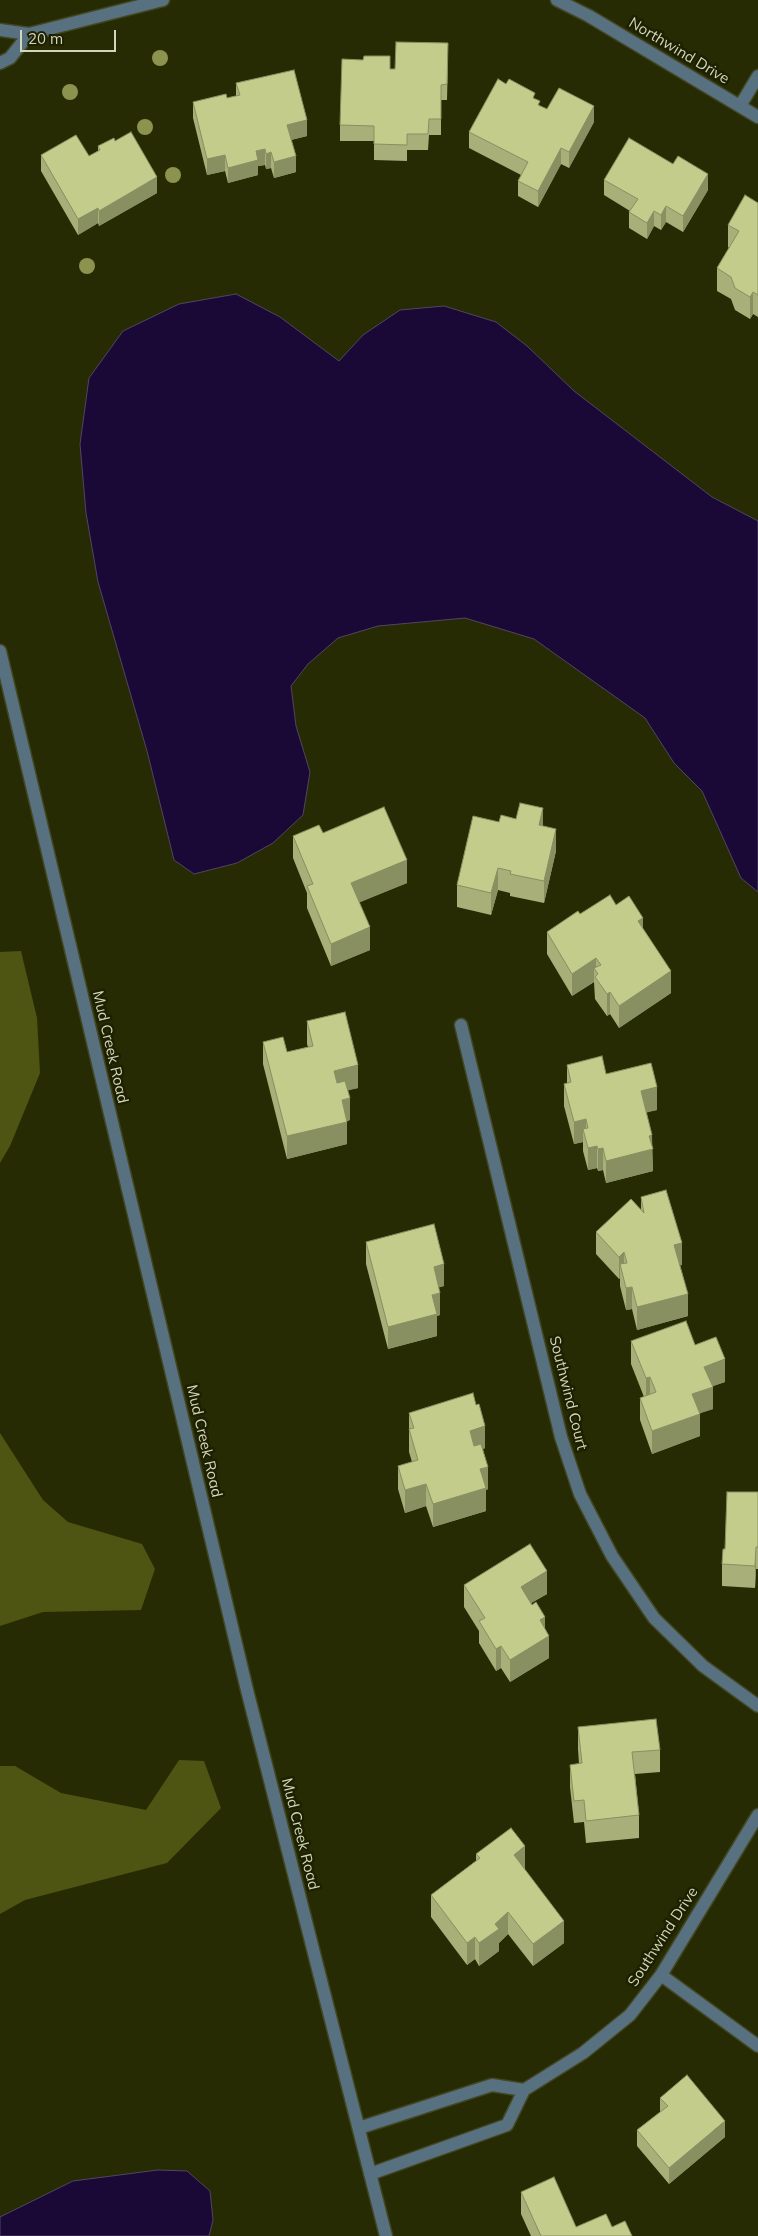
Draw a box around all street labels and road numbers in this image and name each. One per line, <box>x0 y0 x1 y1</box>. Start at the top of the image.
street label: Northwind Drive <box>625 14 733 88</box>
street label: Mud Creek Road <box>88 989 132 1105</box>
street label: Southwind Court <box>545 1334 591 1452</box>
street label: Mud Creek Road <box>182 1383 226 1499</box>
street label: Mud Creek Road <box>277 1776 323 1892</box>
street label: Southwind Drive <box>624 1884 702 1990</box>

